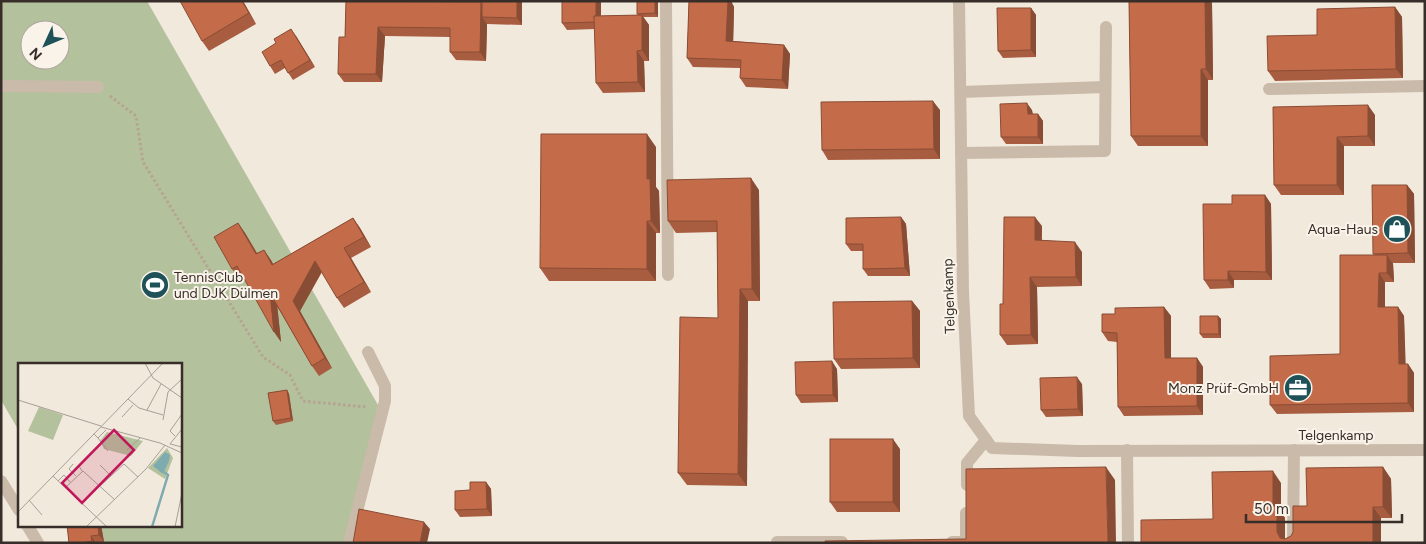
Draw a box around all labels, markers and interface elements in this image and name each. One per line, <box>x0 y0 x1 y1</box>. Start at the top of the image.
north arrow <box>20 20 70 70</box>
text: N <box>26 44 46 63</box>
shop icon: Aqua-Haus <box>1382 214 1412 244</box>
place label: Aqua-Haus <box>1308 221 1378 238</box>
street label: Telgenkamp <box>939 258 959 334</box>
place label: TennisClub und DJK Dülmen <box>174 269 278 302</box>
sports icon: TennisClub und DJK Dülmen <box>140 270 170 300</box>
inset map <box>18 363 181 526</box>
office icon: Monz Prüf-GmbH <box>1283 373 1313 403</box>
place label: Monz Prüf-GmbH <box>1168 380 1279 397</box>
street label: Telgenkamp <box>1298 427 1374 444</box>
scale bar <box>1246 492 1402 524</box>
text: 50 m <box>1254 500 1289 518</box>

